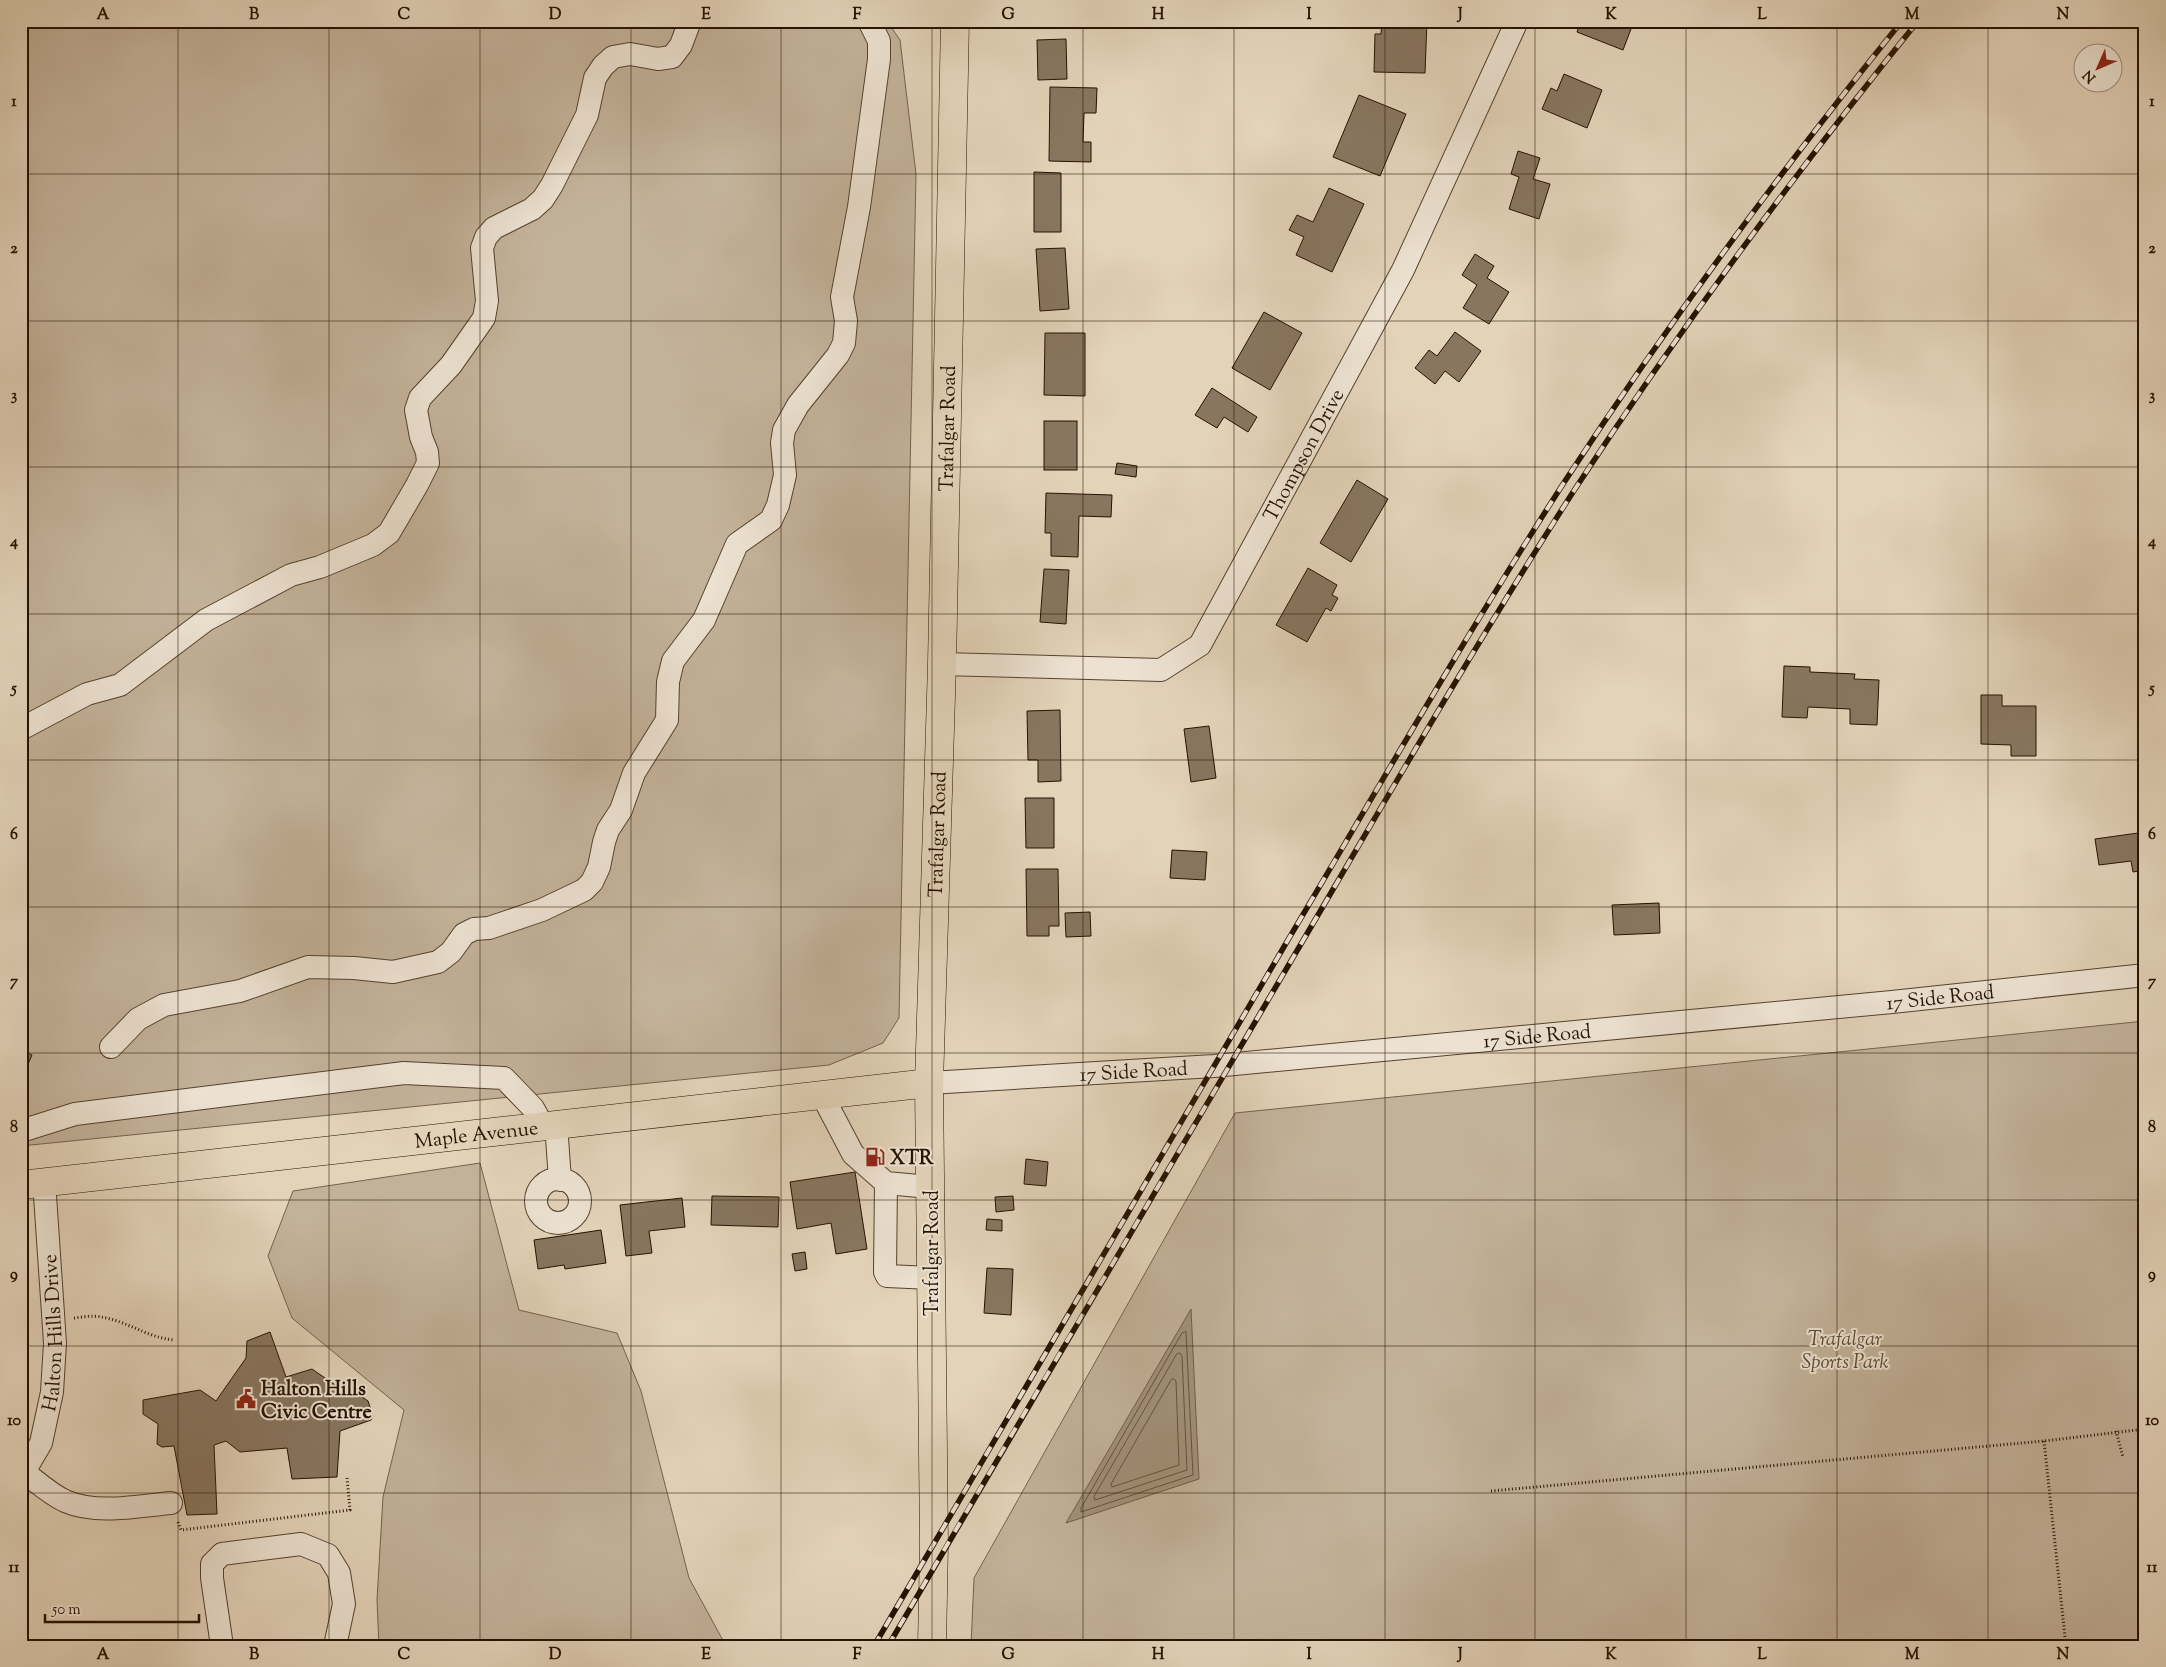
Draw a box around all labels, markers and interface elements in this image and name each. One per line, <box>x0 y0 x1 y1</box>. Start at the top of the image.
text: A <box>97 4 110 27</box>
text: B <box>249 4 259 27</box>
text: C <box>398 4 411 27</box>
text: D <box>549 4 562 27</box>
text: E <box>701 4 711 27</box>
text: F <box>853 4 862 27</box>
text: G <box>1001 4 1015 27</box>
text: H <box>1152 4 1165 27</box>
text: I <box>1306 4 1312 27</box>
text: J <box>1456 4 1463 27</box>
text: K <box>1605 4 1617 27</box>
text: L <box>1757 4 1767 27</box>
text: M <box>1905 4 1920 27</box>
text: N <box>2057 4 2070 27</box>
north arrow <box>2074 42 2124 92</box>
text: N <box>2079 65 2101 87</box>
text: 1 <box>11 91 17 114</box>
text: 1 <box>2149 91 2155 114</box>
text: 2 <box>10 238 18 261</box>
text: 2 <box>2148 238 2156 261</box>
street label: Trafalgar Road <box>933 365 965 492</box>
street label: Thompson Drive <box>1258 384 1353 527</box>
text: 3 <box>11 385 18 408</box>
text: 3 <box>2149 385 2156 408</box>
text: 4 <box>9 531 18 554</box>
text: 4 <box>2147 531 2156 554</box>
text: 5 <box>9 678 17 701</box>
text: 5 <box>2147 678 2155 701</box>
street label: Trafalgar Road <box>923 771 956 898</box>
text: 6 <box>10 824 18 847</box>
text: 6 <box>2148 824 2156 847</box>
text: 7 <box>10 971 19 994</box>
text: 7 <box>2148 971 2157 994</box>
street label: 17 Side Road <box>1885 979 1996 1019</box>
street label: 17 Side Road <box>1482 1018 1593 1058</box>
street label: 17 Side Road <box>1079 1056 1189 1091</box>
street label: Maple Avenue <box>413 1115 540 1158</box>
text: 8 <box>10 1117 18 1140</box>
text: 8 <box>2148 1117 2156 1140</box>
place label: XTR <box>890 1145 934 1174</box>
fuel station icon: XTR <box>864 1146 886 1168</box>
street label: Trafalgar Road <box>919 1190 948 1316</box>
street label: Halton Hills Drive <box>36 1253 72 1414</box>
text: 9 <box>10 1264 18 1287</box>
text: 9 <box>2148 1264 2156 1287</box>
park label: Trafalgar Sports Park <box>1801 1326 1889 1378</box>
place label: Halton Hills Civic Centre <box>261 1376 372 1428</box>
public building icon: Halton Hills Civic Centre <box>235 1388 257 1410</box>
text: 10 <box>7 1410 21 1433</box>
text: 10 <box>2145 1410 2159 1433</box>
text: 11 <box>9 1557 20 1580</box>
text: 11 <box>2147 1557 2158 1580</box>
scale bar <box>45 1592 199 1624</box>
text: 50 m <box>51 1600 81 1621</box>
text: A <box>97 1644 110 1667</box>
text: B <box>249 1644 259 1667</box>
text: C <box>398 1644 411 1667</box>
text: D <box>549 1644 562 1667</box>
text: E <box>701 1644 711 1667</box>
text: F <box>853 1644 862 1667</box>
text: G <box>1001 1644 1015 1667</box>
text: H <box>1152 1644 1165 1667</box>
text: I <box>1306 1644 1312 1667</box>
text: J <box>1456 1644 1463 1667</box>
text: K <box>1605 1644 1617 1667</box>
text: L <box>1757 1644 1767 1667</box>
text: M <box>1905 1644 1920 1667</box>
text: N <box>2057 1644 2070 1667</box>

